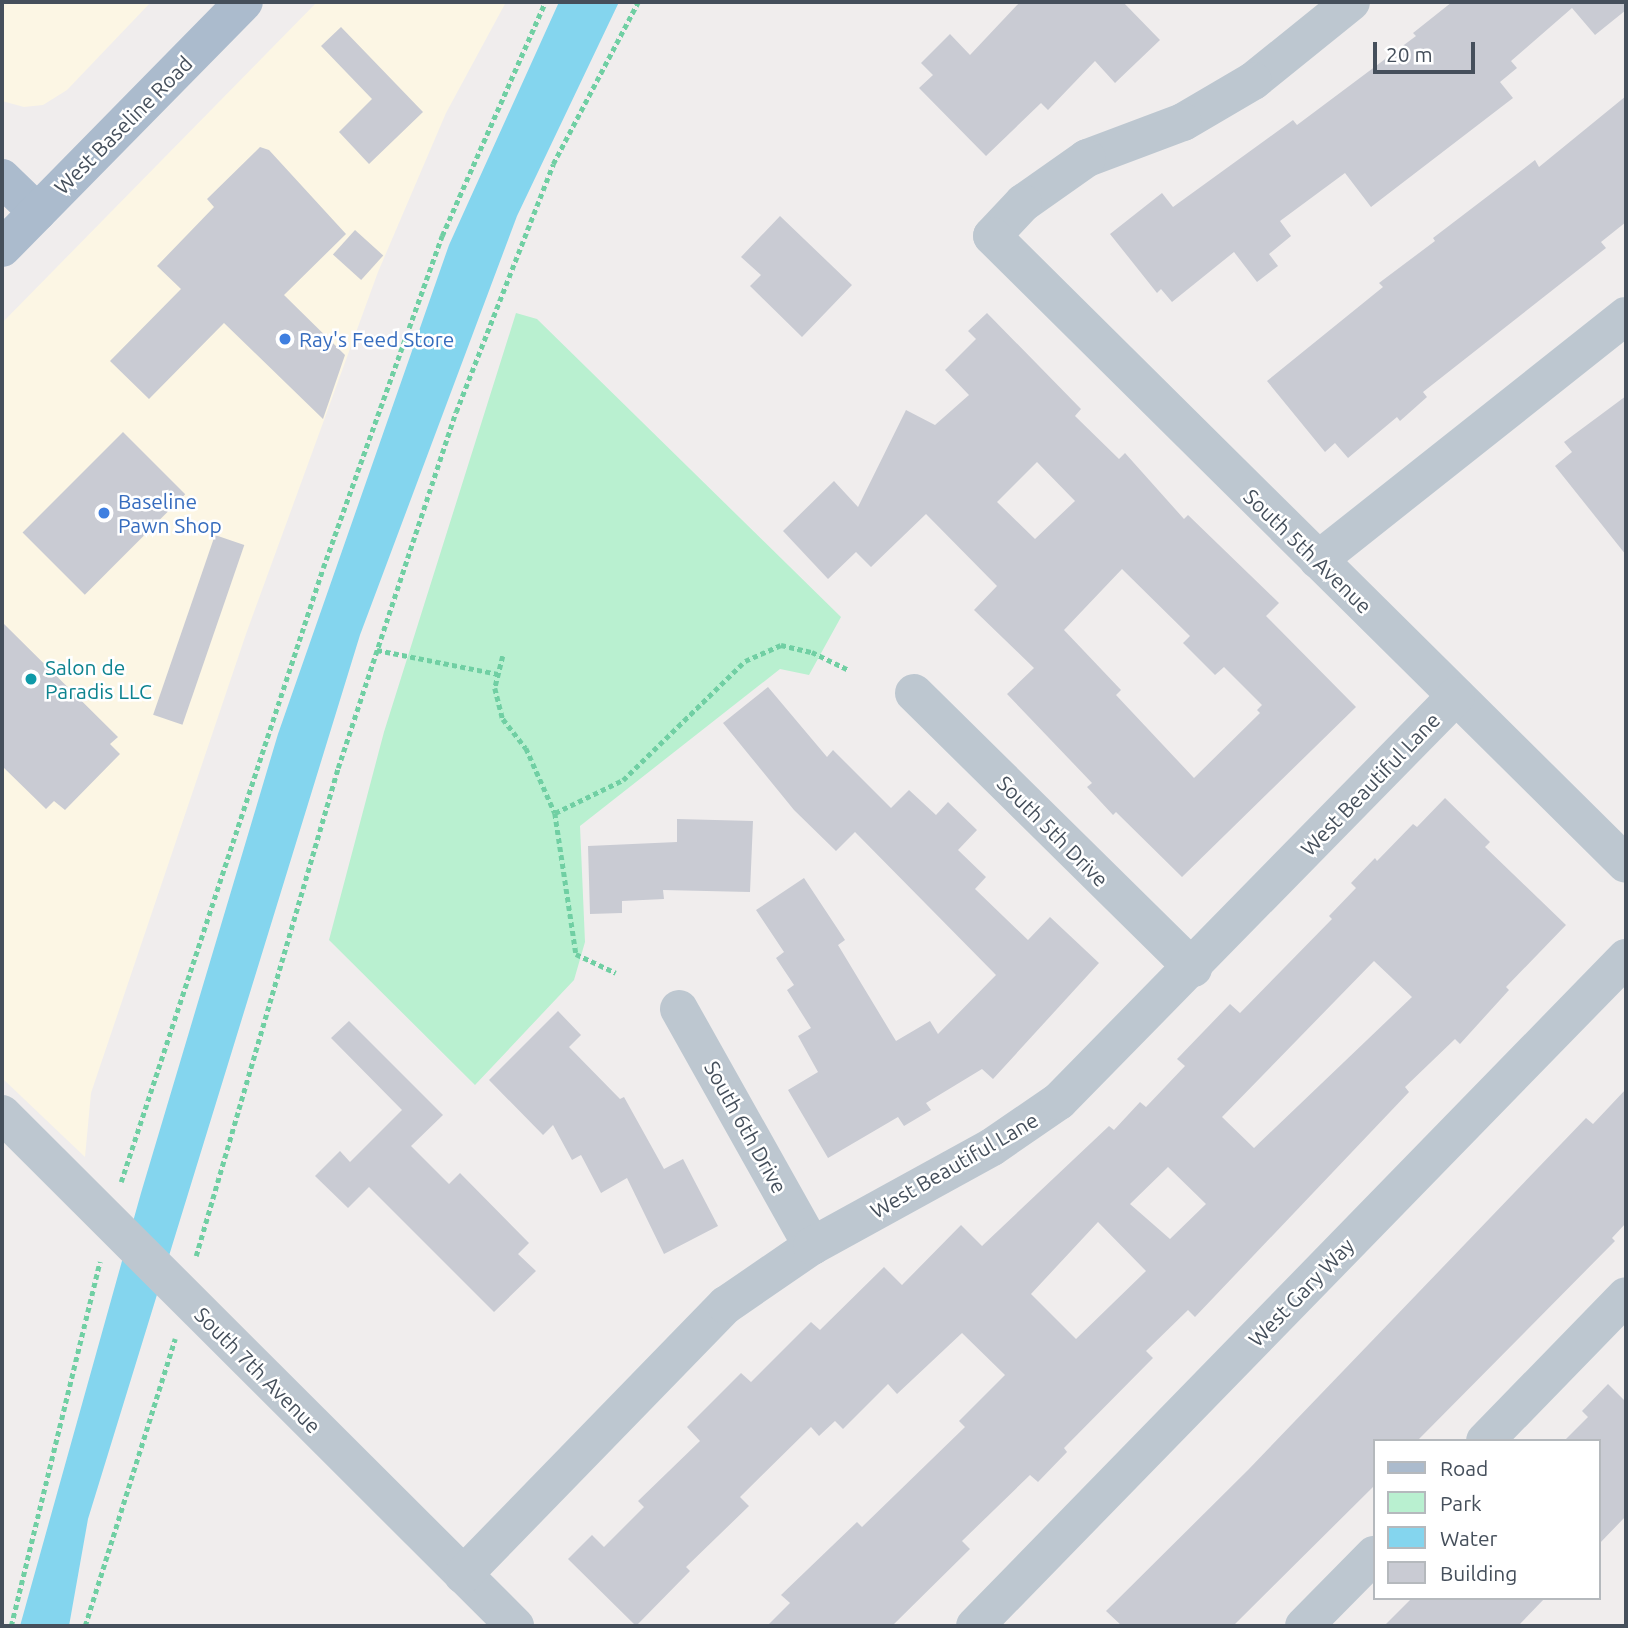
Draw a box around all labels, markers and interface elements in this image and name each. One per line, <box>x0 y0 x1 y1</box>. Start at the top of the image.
scale bar <box>1376 28 1478 72</box>
text: 20 m <box>1386 42 1433 66</box>
street label: West Baseline Road <box>49 51 197 199</box>
place label: Ray's Feed Store <box>299 326 454 352</box>
marker: Ray's Feed Store <box>277 331 293 347</box>
street label: South 5th Avenue <box>1239 484 1377 618</box>
place label: Baseline Pawn Shop <box>118 488 222 538</box>
marker: Baseline Pawn Shop <box>96 505 112 521</box>
place label: Salon de Paradis LLC <box>45 654 152 704</box>
marker: Salon de Paradis LLC <box>23 671 39 687</box>
street label: West Beautiful Lane <box>1295 707 1445 861</box>
street label: South 5th Drive <box>992 770 1114 892</box>
street label: South 6th Drive <box>699 1057 793 1197</box>
street label: West Beautiful Lane <box>866 1107 1042 1223</box>
street label: West Gary Way <box>1243 1233 1359 1351</box>
street label: South 7th Avenue <box>190 1302 326 1438</box>
legend <box>1372 1439 1600 1600</box>
text: Road <box>1440 1456 1488 1480</box>
text: Park <box>1440 1491 1482 1515</box>
text: Water <box>1440 1526 1498 1550</box>
text: Building <box>1440 1561 1517 1585</box>

